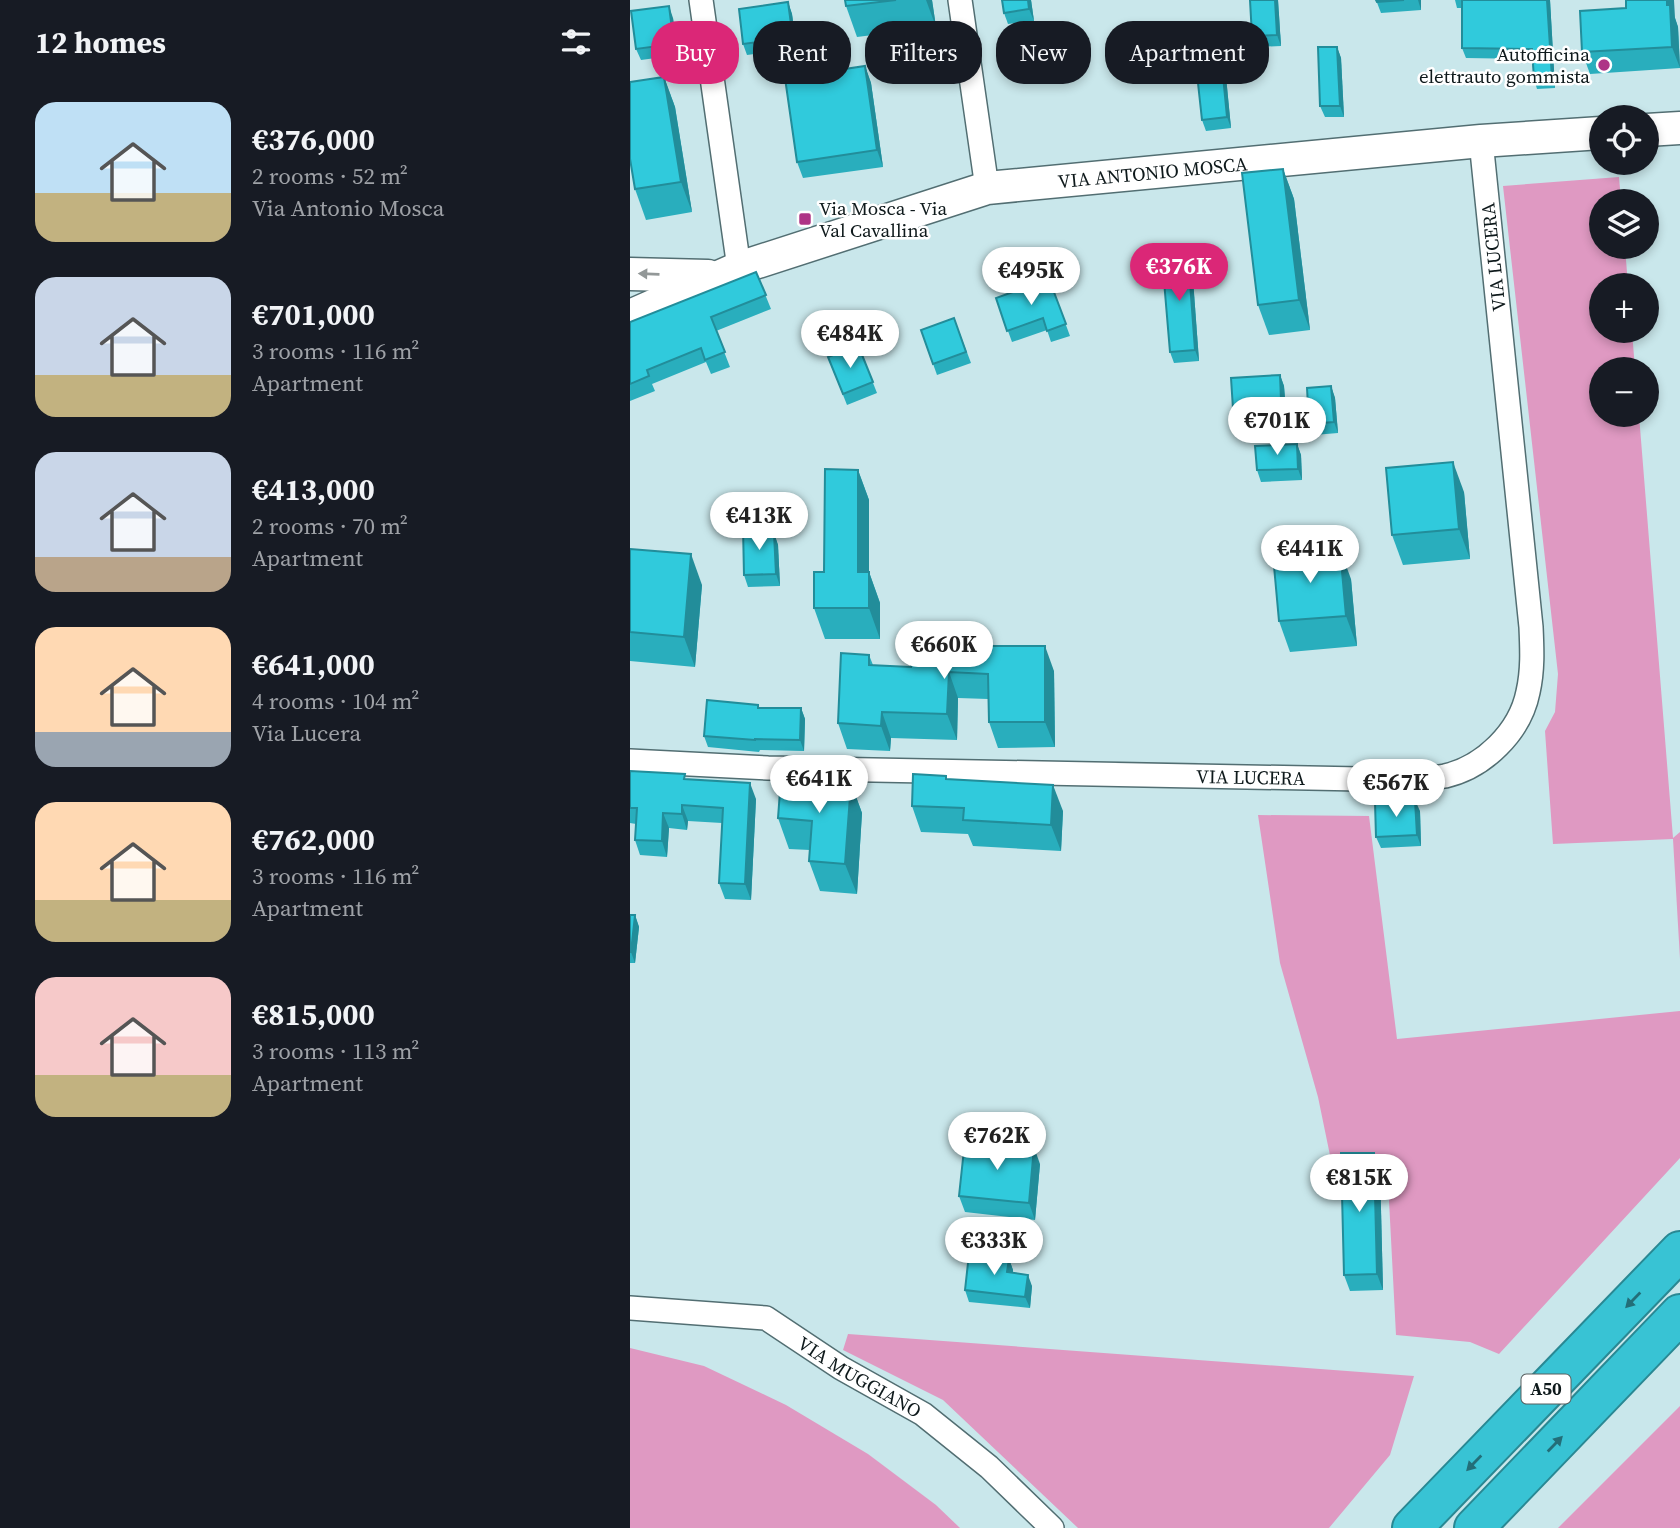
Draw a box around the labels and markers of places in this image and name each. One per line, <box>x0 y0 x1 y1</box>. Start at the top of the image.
place label: Autofficina elettrauto gommista <box>1419 41 1590 89</box>
marker: Autofficina elettrauto gommista <box>1596 57 1612 73</box>
place label: Via Mosca - Via Val Cavallina <box>819 195 947 243</box>
marker: Via Mosca - Via Val Cavallina <box>797 211 813 227</box>
pin: €376K <box>1130 244 1228 303</box>
pin: €495K <box>982 247 1080 307</box>
pin: €484K <box>801 310 899 370</box>
pin: €701K <box>1228 398 1326 457</box>
pin: €413K <box>710 492 808 552</box>
pin: €441K <box>1261 526 1359 585</box>
pin: €660K <box>895 622 993 681</box>
pin: €641K <box>770 756 868 815</box>
pin: €567K <box>1347 760 1445 819</box>
pin: €762K <box>948 1112 1046 1172</box>
pin: €815K <box>1310 1154 1408 1214</box>
pin: €333K <box>945 1218 1043 1277</box>

